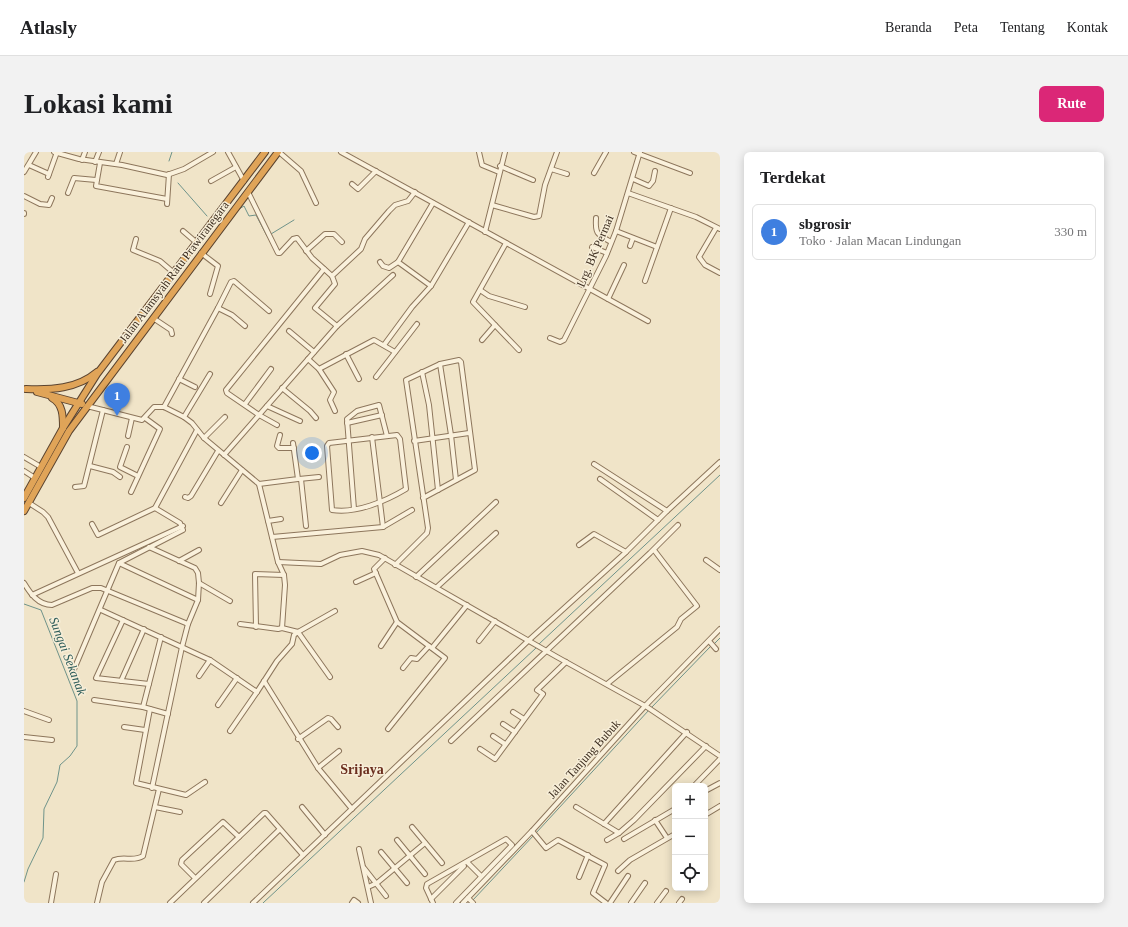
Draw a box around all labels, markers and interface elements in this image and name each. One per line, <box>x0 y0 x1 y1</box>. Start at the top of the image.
text: Atlasly <box>20 17 77 38</box>
text: Beranda <box>885 20 932 35</box>
text: Peta <box>954 20 978 35</box>
text: Tentang <box>1000 20 1045 35</box>
text: Kontak <box>1067 20 1108 35</box>
button: Rute <box>1039 86 1104 122</box>
text: Lokasi kami <box>24 88 173 119</box>
text: Terdekat <box>760 168 826 187</box>
street label: Jalan Alamsyah Ratu Prawiranegara <box>116 198 232 346</box>
street label: Lrg. BK Permai <box>574 212 617 289</box>
text: sbgrosir <box>799 216 851 232</box>
text: 1 <box>771 224 777 239</box>
text: 330 m <box>1054 224 1087 239</box>
text: Toko · Jalan Macan Lindungan <box>799 233 961 248</box>
pin: 1 <box>104 383 130 416</box>
your location <box>302 443 322 463</box>
water label: Sungai Sekanak <box>46 615 90 697</box>
street label: Jalan Tanjung Bubuk <box>545 717 623 801</box>
district label: Srijaya <box>340 762 384 777</box>
map controls <box>672 783 708 891</box>
button: + <box>672 783 708 819</box>
button: − <box>672 819 708 855</box>
button: locate <box>672 855 708 891</box>

